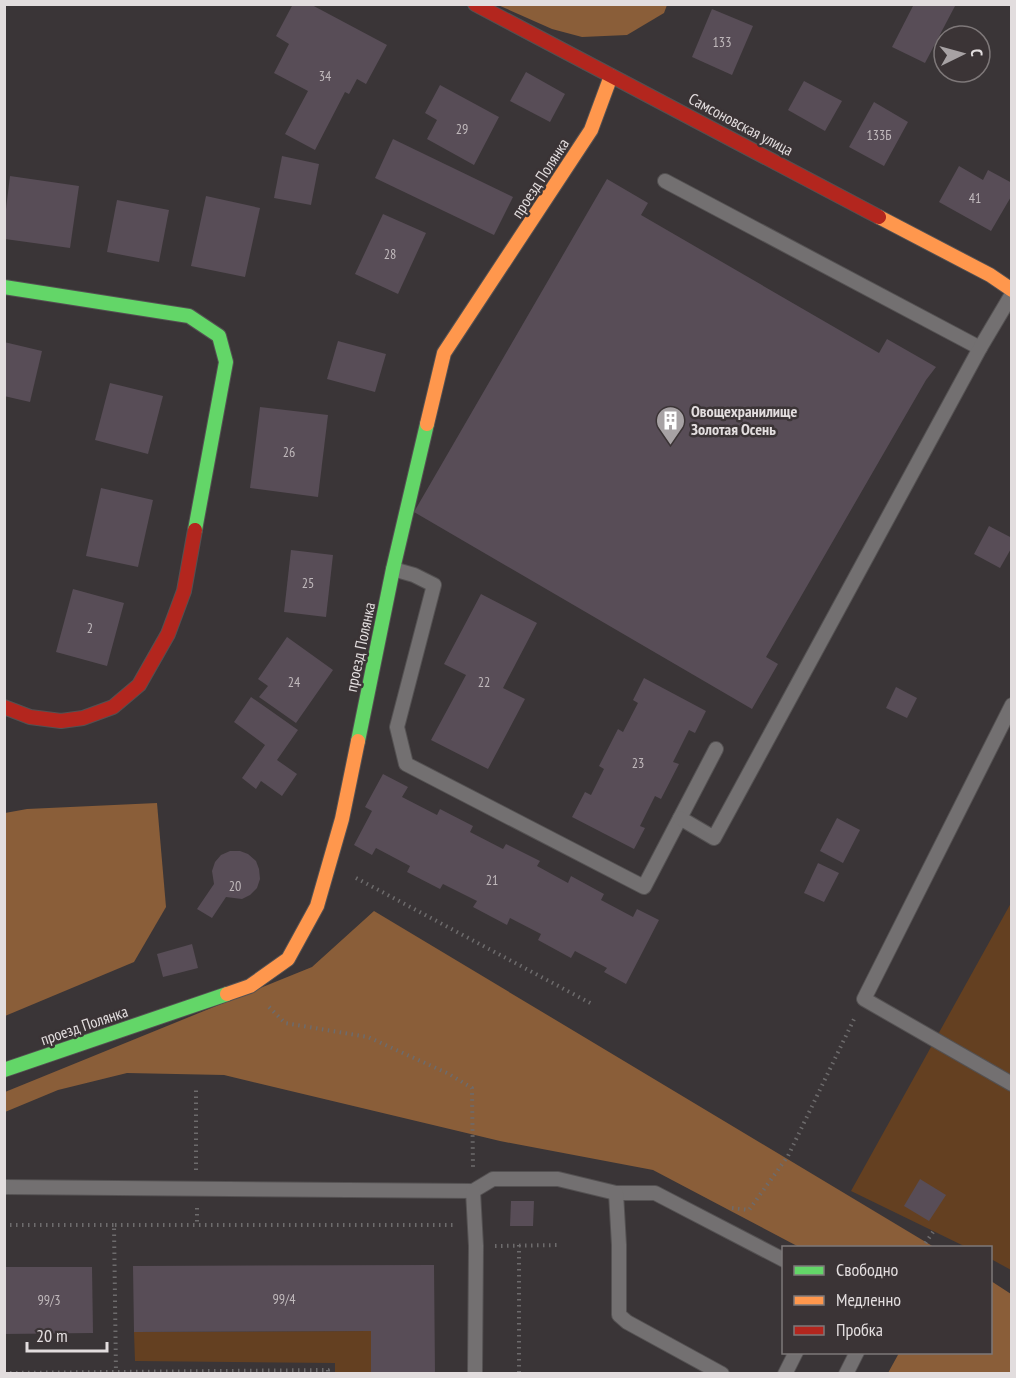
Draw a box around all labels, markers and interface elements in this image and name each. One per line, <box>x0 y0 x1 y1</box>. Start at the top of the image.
north arrow <box>932 24 992 84</box>
house number: 133 <box>713 33 731 51</box>
text: С <box>967 48 987 58</box>
house number: 34 <box>319 67 332 85</box>
street label: Самсоновская улица <box>685 88 797 160</box>
house number: 29 <box>456 120 468 138</box>
house number: 133Б <box>866 126 892 144</box>
street label: проезд Полянка <box>507 134 573 222</box>
house number: 41 <box>969 189 981 207</box>
house number: 28 <box>384 245 396 263</box>
place label: Овощехранилище Золотая Осень <box>691 401 797 439</box>
building icon: Овощехранилище Золотая Осень <box>654 404 686 446</box>
house number: 26 <box>283 443 295 461</box>
house number: 25 <box>302 574 314 592</box>
street label: проезд Полянка <box>341 600 379 694</box>
house number: 2 <box>87 619 93 637</box>
house number: 24 <box>288 673 301 691</box>
house number: 22 <box>478 673 490 691</box>
house number: 23 <box>632 754 644 772</box>
house number: 21 <box>486 871 498 889</box>
house number: 20 <box>229 877 241 895</box>
street label: проезд Полянка <box>38 1001 130 1049</box>
legend <box>782 1246 992 1354</box>
text: Свободно <box>836 1258 899 1281</box>
text: Медленно <box>836 1288 901 1311</box>
house number: 99/4 <box>272 1290 296 1308</box>
house number: 99/3 <box>37 1291 61 1309</box>
scale bar <box>27 1315 106 1353</box>
text: Пробка <box>836 1318 883 1341</box>
text: 20 m <box>36 1324 68 1347</box>

